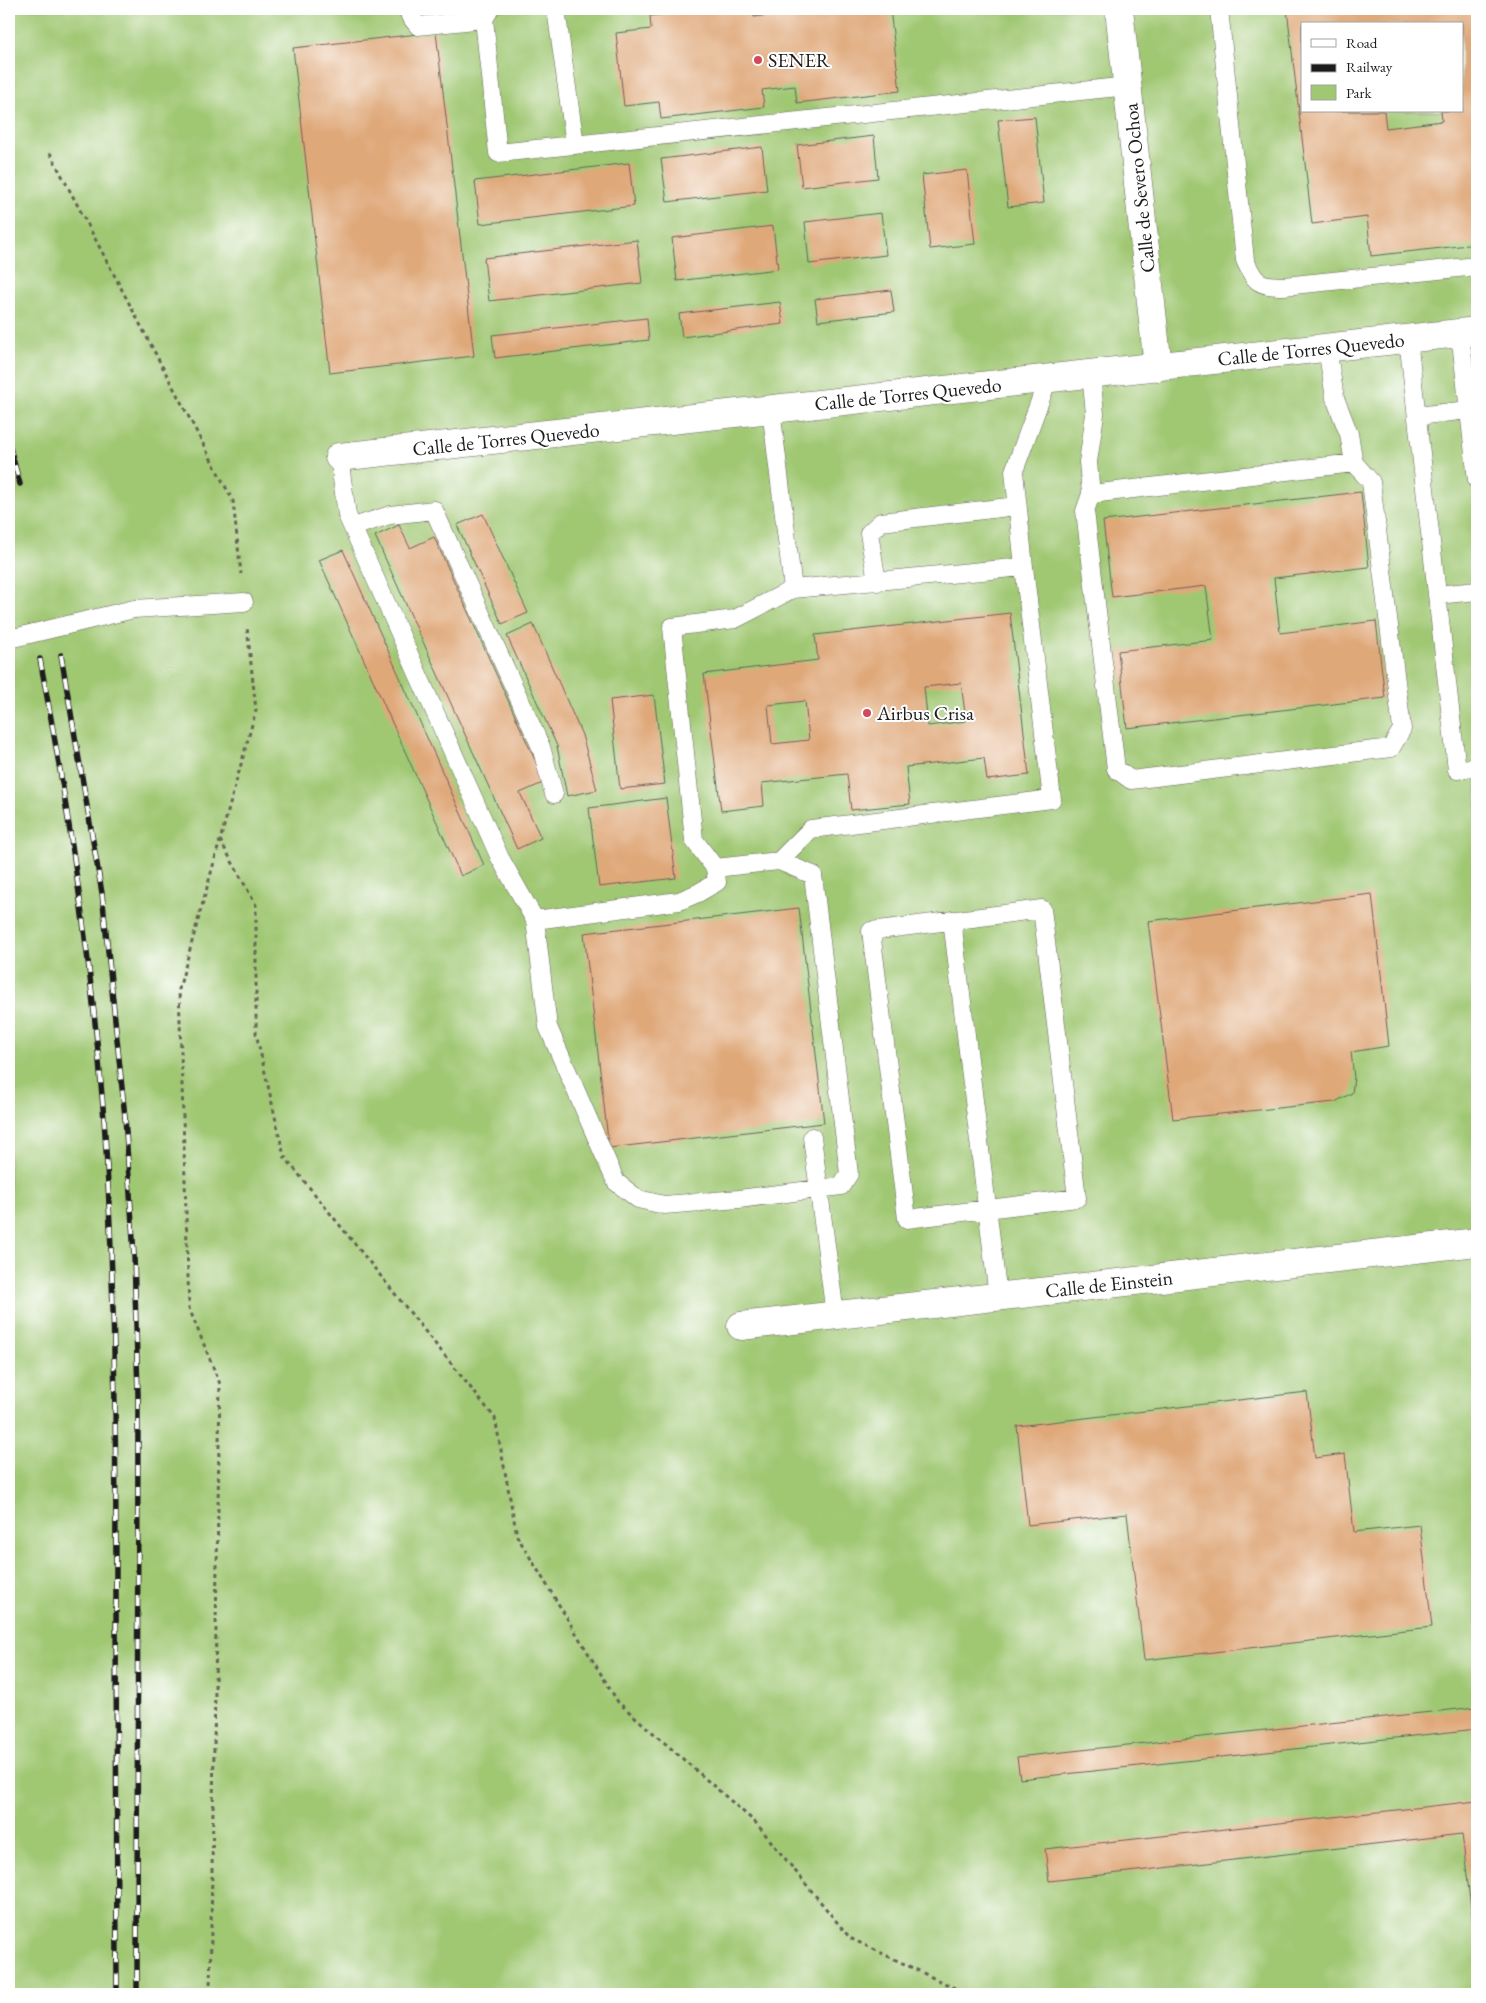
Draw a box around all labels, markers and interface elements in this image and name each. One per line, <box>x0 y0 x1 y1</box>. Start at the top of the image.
legend <box>1301 22 1464 112</box>
text: Road <box>1346 33 1378 52</box>
place label: SENER <box>768 47 831 73</box>
marker: SENER <box>752 54 764 66</box>
text: Railway <box>1346 57 1393 76</box>
text: Park <box>1346 83 1373 102</box>
street label: Calle de Severo Ochoa <box>1117 102 1161 274</box>
street label: Calle de Torres Quevedo <box>1216 326 1406 372</box>
street label: Calle de Torres Quevedo <box>813 371 1003 417</box>
street label: Calle de Torres Quevedo <box>411 416 601 462</box>
place label: Airbus Crisa <box>876 700 974 726</box>
marker: Airbus Crisa <box>861 707 873 719</box>
street label: Calle de Einstein <box>1044 1264 1175 1304</box>

